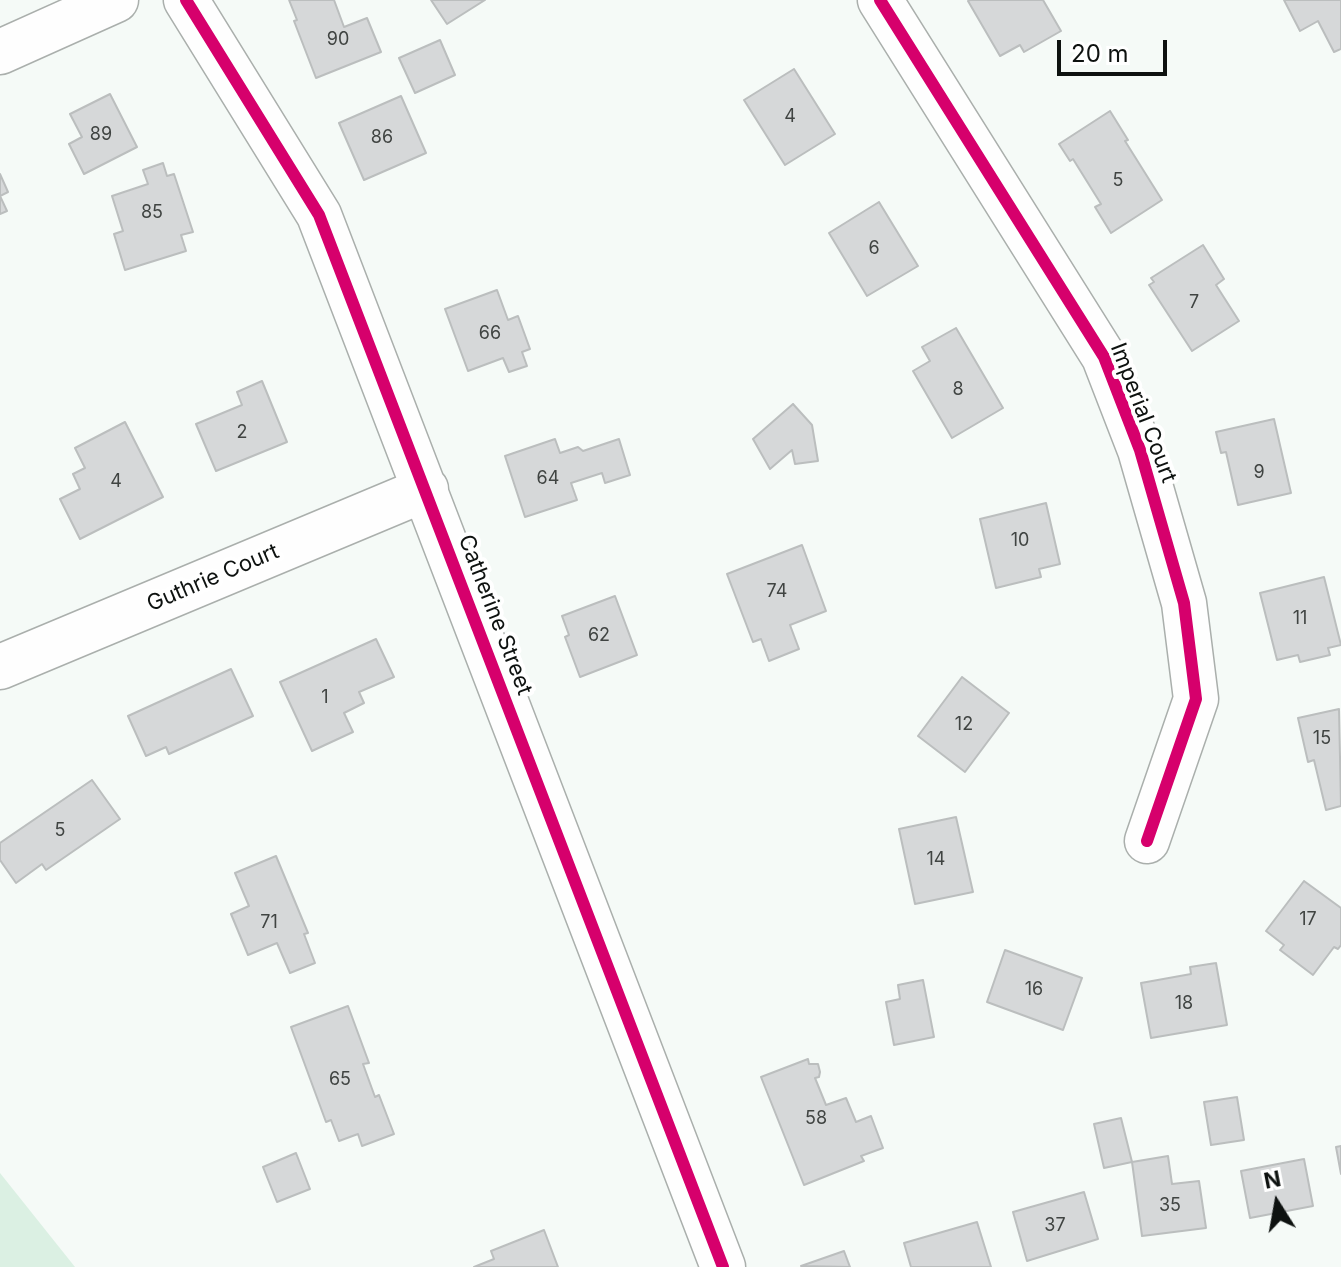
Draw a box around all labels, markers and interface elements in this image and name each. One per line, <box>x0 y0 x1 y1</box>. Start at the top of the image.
scale bar <box>1061 24 1171 74</box>
house number: 90 <box>327 29 349 51</box>
text: 20 m <box>1071 39 1129 68</box>
house number: 4 <box>784 106 796 128</box>
house number: 89 <box>90 124 112 146</box>
house number: 86 <box>371 127 393 149</box>
house number: 5 <box>1113 170 1123 192</box>
house number: 85 <box>141 202 163 224</box>
house number: 6 <box>868 238 880 260</box>
house number: 7 <box>1189 292 1199 314</box>
house number: 66 <box>479 323 501 345</box>
street label: Imperial Court <box>1104 339 1182 487</box>
house number: 8 <box>952 379 964 401</box>
house number: 2 <box>237 422 247 444</box>
house number: 9 <box>1253 462 1265 484</box>
house number: 64 <box>537 468 559 490</box>
house number: 4 <box>110 471 122 493</box>
house number: 10 <box>1011 530 1029 552</box>
street label: Catherine Street <box>452 531 538 699</box>
street label: Guthrie Court <box>143 538 283 618</box>
house number: 74 <box>767 581 787 603</box>
house number: 11 <box>1293 608 1307 630</box>
house number: 62 <box>588 625 610 647</box>
house number: 1 <box>321 687 329 709</box>
house number: 12 <box>955 714 973 736</box>
house number: 15 <box>1313 728 1331 750</box>
house number: 5 <box>55 820 65 842</box>
house number: 14 <box>927 849 945 871</box>
house number: 17 <box>1299 909 1317 931</box>
house number: 71 <box>260 912 278 934</box>
house number: 16 <box>1025 979 1043 1001</box>
house number: 18 <box>1175 993 1193 1015</box>
house number: 65 <box>329 1069 351 1091</box>
house number: 58 <box>805 1108 827 1130</box>
north arrow <box>1237 1163 1317 1243</box>
text: N <box>1262 1165 1283 1194</box>
house number: 35 <box>1159 1195 1181 1217</box>
house number: 37 <box>1044 1215 1066 1237</box>

